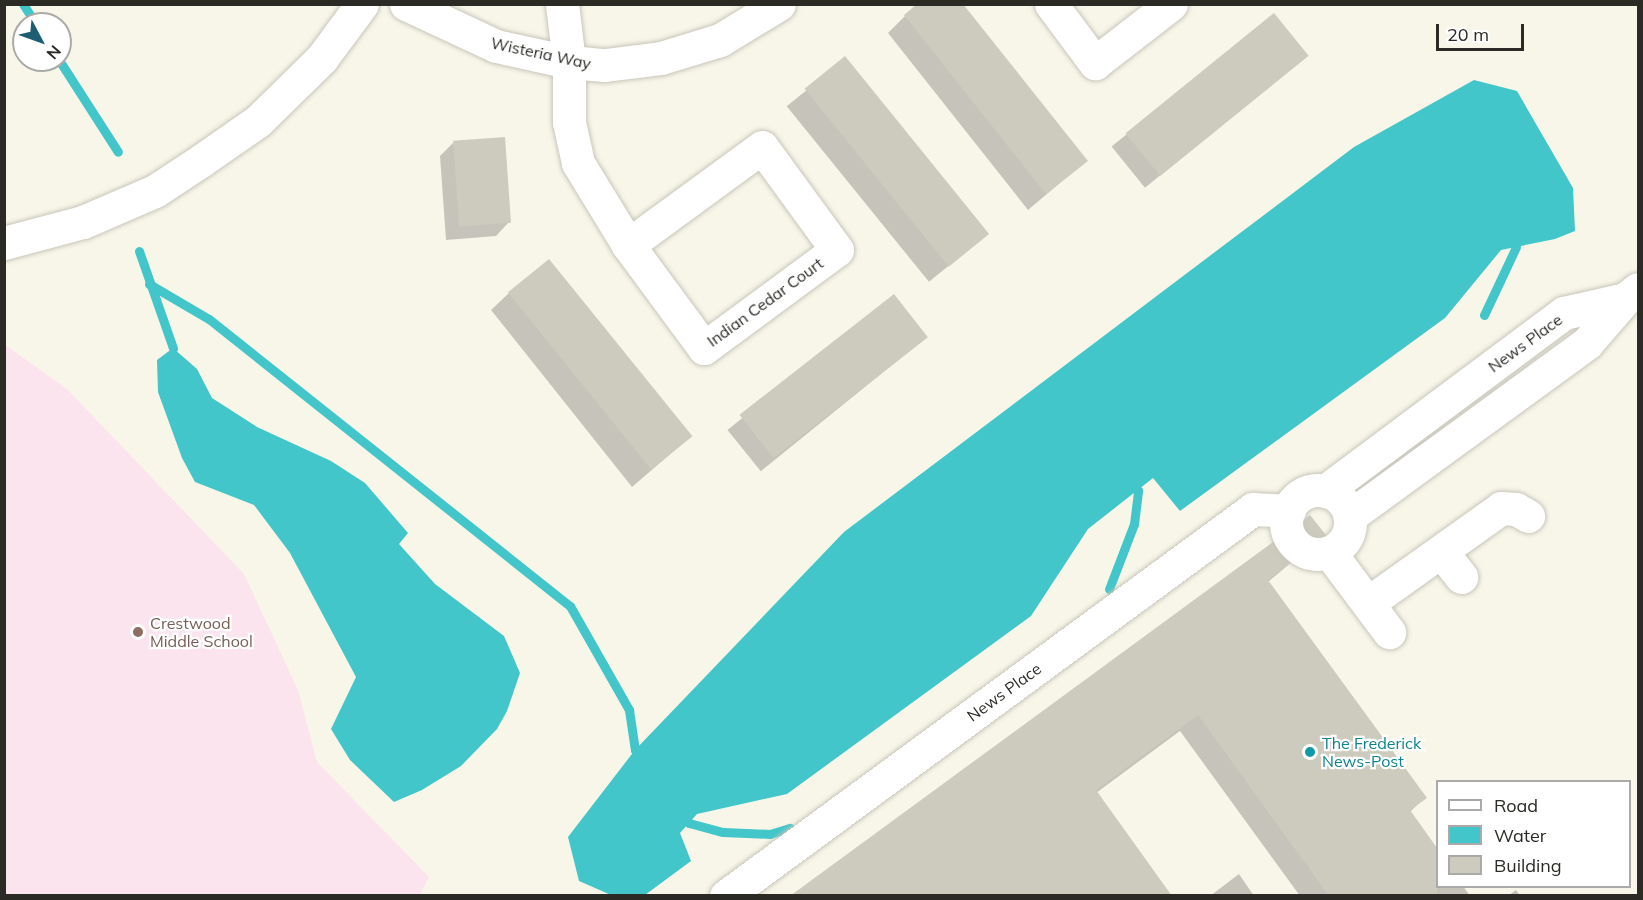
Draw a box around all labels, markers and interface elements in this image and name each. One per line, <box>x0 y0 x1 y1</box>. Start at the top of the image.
north arrow <box>12 12 72 72</box>
scale bar <box>1439 12 1528 50</box>
text: 20 m <box>1447 23 1489 46</box>
street label: Wisteria Way <box>489 33 593 73</box>
text: N <box>43 41 66 64</box>
street label: Indian Cedar Court <box>703 253 827 351</box>
street label: News Place <box>1484 310 1566 376</box>
place label: Crestwood Middle School <box>150 613 253 651</box>
marker: Crestwood Middle School <box>131 625 145 639</box>
street label: News Place <box>963 659 1045 725</box>
place label: The Frederick News-Post <box>1322 733 1421 771</box>
marker: The Frederick News-Post <box>1303 745 1317 759</box>
legend <box>1436 780 1631 888</box>
text: Road <box>1494 794 1538 817</box>
text: Water <box>1494 824 1546 847</box>
text: Building <box>1494 854 1562 877</box>

